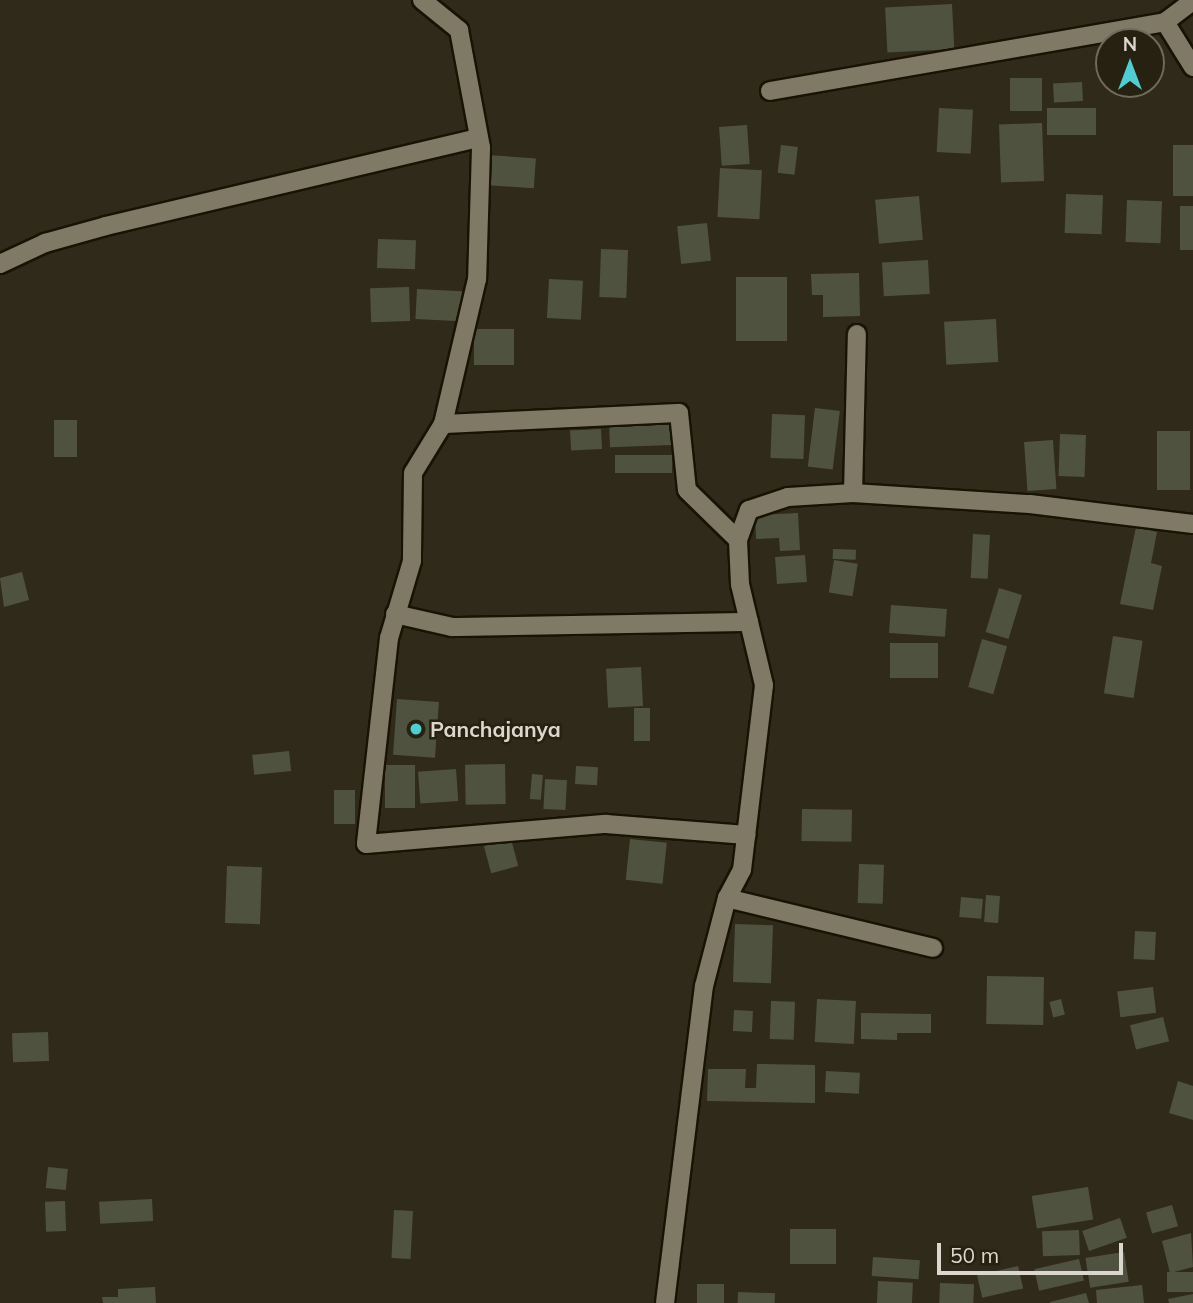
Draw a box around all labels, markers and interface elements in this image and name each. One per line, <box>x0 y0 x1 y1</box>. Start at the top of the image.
north arrow <box>1095 28 1165 98</box>
text: N <box>1123 32 1137 56</box>
place label: Panchajanya <box>430 716 561 742</box>
marker: Panchajanya <box>408 721 424 737</box>
scale bar <box>941 1230 1126 1274</box>
text: 50 m <box>950 1242 999 1268</box>

